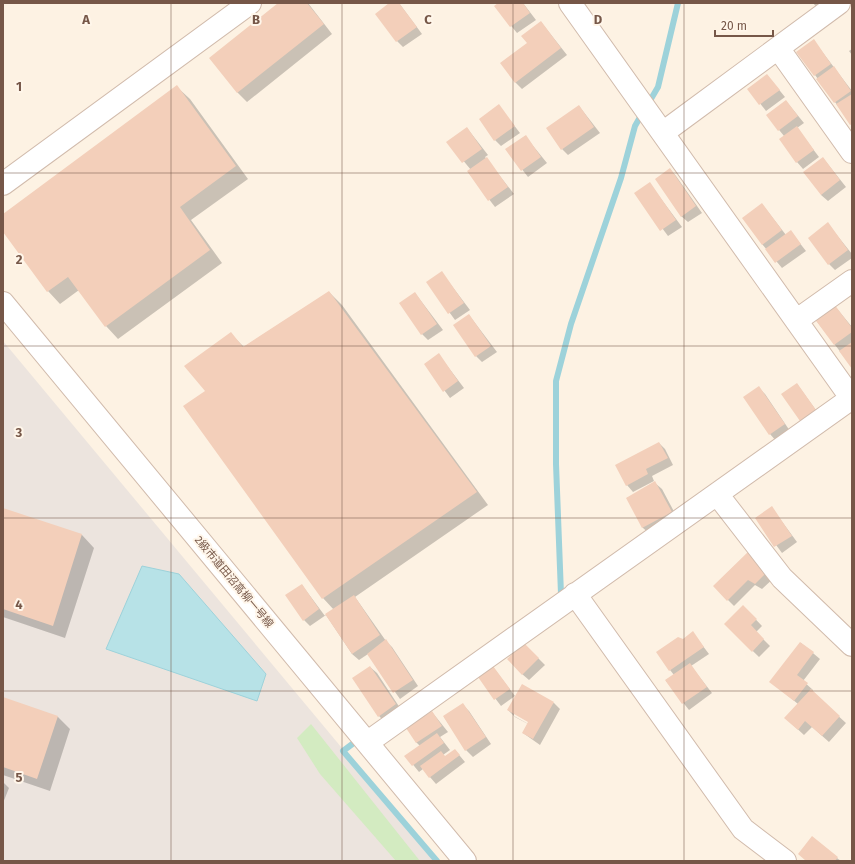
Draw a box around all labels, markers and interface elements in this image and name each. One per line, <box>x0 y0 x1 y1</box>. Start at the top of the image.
text: A <box>81 12 90 27</box>
text: B <box>252 12 260 27</box>
text: C <box>424 12 432 27</box>
text: D <box>594 12 603 27</box>
scale bar <box>715 12 773 38</box>
text: 20 m <box>721 19 747 33</box>
text: 1 <box>16 79 22 94</box>
text: 2 <box>16 252 23 267</box>
text: 3 <box>15 425 23 440</box>
street label: 2級市道田沼高柳一号線 <box>192 534 276 630</box>
text: 4 <box>15 597 23 612</box>
text: 5 <box>16 770 23 785</box>

